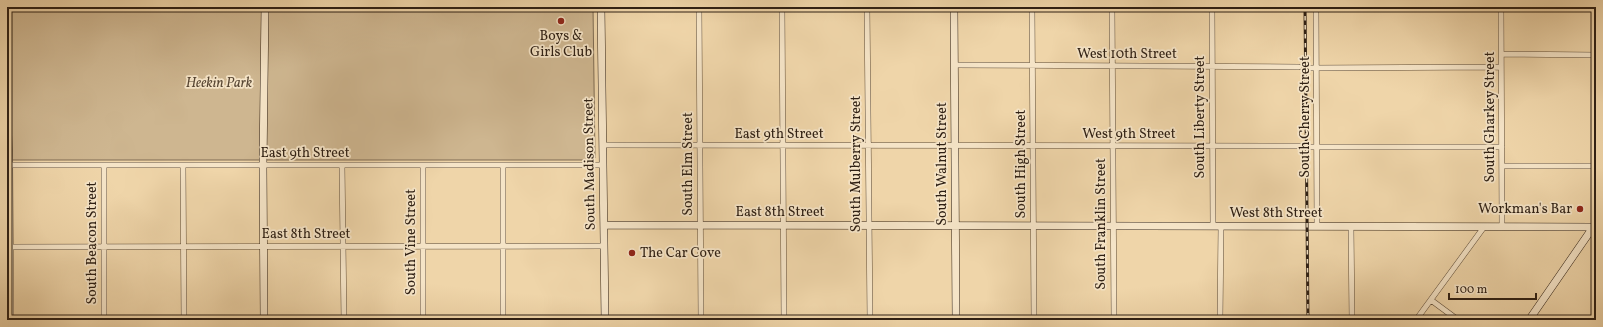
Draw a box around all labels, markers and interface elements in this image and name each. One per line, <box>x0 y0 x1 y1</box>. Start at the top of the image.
marker: Boys & Girls Club <box>556 16 566 26</box>
place label: Boys & Girls Club <box>530 27 592 62</box>
street label: West 10th Street <box>1077 45 1177 64</box>
street label: South Gharkey Street <box>1481 51 1500 183</box>
street label: South Liberty Street <box>1191 55 1210 178</box>
street label: South Cherry Street <box>1296 56 1315 178</box>
park label: Heekin Park <box>186 74 253 93</box>
street label: South Mulberry Street <box>847 96 866 232</box>
street label: South Madison Street <box>579 97 601 230</box>
street label: South Walnut Street <box>933 102 952 226</box>
street label: South High Street <box>1012 109 1031 218</box>
street label: South Elm Street <box>679 112 698 216</box>
street label: East 9th Street <box>734 125 824 144</box>
street label: West 9th Street <box>1082 125 1176 144</box>
street label: East 9th Street <box>260 144 350 163</box>
street label: South Franklin Street <box>1092 158 1111 290</box>
street label: South Beacon Street <box>83 181 102 305</box>
street label: South Vine Street <box>402 189 421 295</box>
place label: Workman's Bar <box>1478 200 1572 219</box>
street label: East 8th Street <box>736 203 825 222</box>
street label: West 8th Street <box>1229 204 1323 223</box>
marker: Workman's Bar <box>1575 204 1585 214</box>
street label: East 8th Street <box>262 225 351 244</box>
place label: The Car Cove <box>640 244 721 263</box>
marker: The Car Cove <box>627 248 637 258</box>
scale bar <box>1449 275 1536 301</box>
text: 100 m <box>1455 282 1488 298</box>

